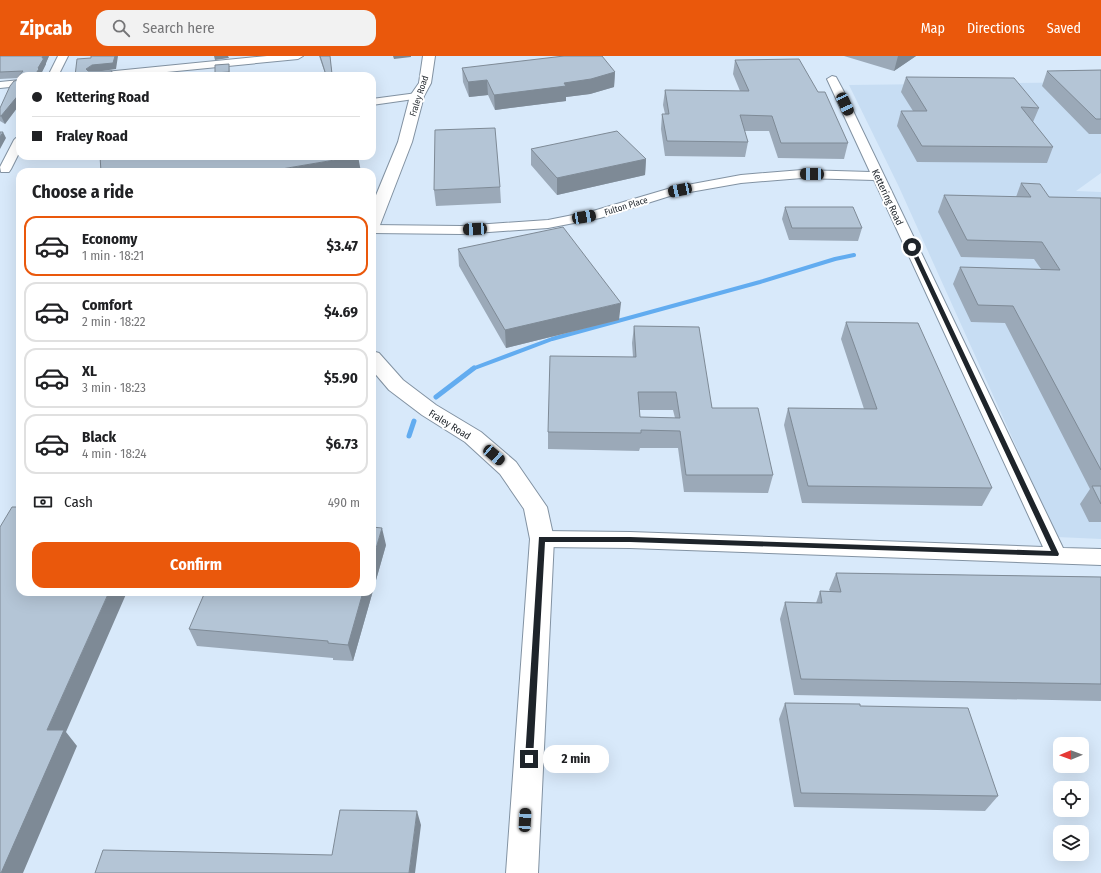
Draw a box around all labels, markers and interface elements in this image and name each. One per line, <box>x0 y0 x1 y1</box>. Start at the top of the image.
search box <box>96 10 376 46</box>
text: Zipcab <box>20 17 72 40</box>
icon: search <box>110 17 132 39</box>
text: Search here <box>142 19 215 37</box>
text: Map <box>921 20 945 37</box>
text: Directions <box>967 20 1025 37</box>
text: Saved <box>1047 20 1081 37</box>
street label: Fraley Road <box>408 74 430 118</box>
text: Kettering Road <box>56 88 149 106</box>
car <box>834 91 856 117</box>
text: Fraley Road <box>56 127 128 145</box>
street label: Kettering Road <box>869 167 905 227</box>
car <box>800 168 824 180</box>
text: Choose a ride <box>32 181 134 203</box>
car <box>667 182 693 198</box>
street label: Fulton Place <box>603 195 649 217</box>
car <box>571 209 597 225</box>
car <box>463 222 487 236</box>
icon: car <box>34 228 70 264</box>
text: Economy <box>82 230 137 248</box>
text: $3.47 <box>327 237 358 255</box>
route start <box>903 238 921 256</box>
text: 1 min · 18:21 <box>82 248 144 263</box>
icon: car <box>34 294 70 330</box>
text: Comfort <box>82 296 133 314</box>
text: $4.69 <box>324 303 358 321</box>
text: 2 min · 18:22 <box>82 314 146 329</box>
icon: car <box>34 360 70 396</box>
text: XL <box>82 362 97 380</box>
text: $5.90 <box>324 369 358 387</box>
text: 3 min · 18:23 <box>82 380 146 395</box>
street label: Fraley Road <box>426 407 473 442</box>
icon: car <box>34 426 70 462</box>
text: Black <box>82 428 116 446</box>
text: $6.73 <box>326 435 358 453</box>
car <box>481 443 507 467</box>
text: 4 min · 18:24 <box>82 446 146 461</box>
icon: cash <box>32 491 54 513</box>
text: Cash <box>64 493 93 511</box>
text: 490 m <box>328 495 360 510</box>
button: Confirm <box>32 542 360 588</box>
north arrow <box>1053 737 1089 773</box>
map controls <box>1053 737 1089 861</box>
callout: 2 min <box>543 745 609 773</box>
route end <box>520 750 538 768</box>
text: 2 min <box>562 751 590 766</box>
button: locate <box>1053 781 1089 817</box>
car <box>518 808 532 832</box>
button: layers <box>1053 825 1089 861</box>

